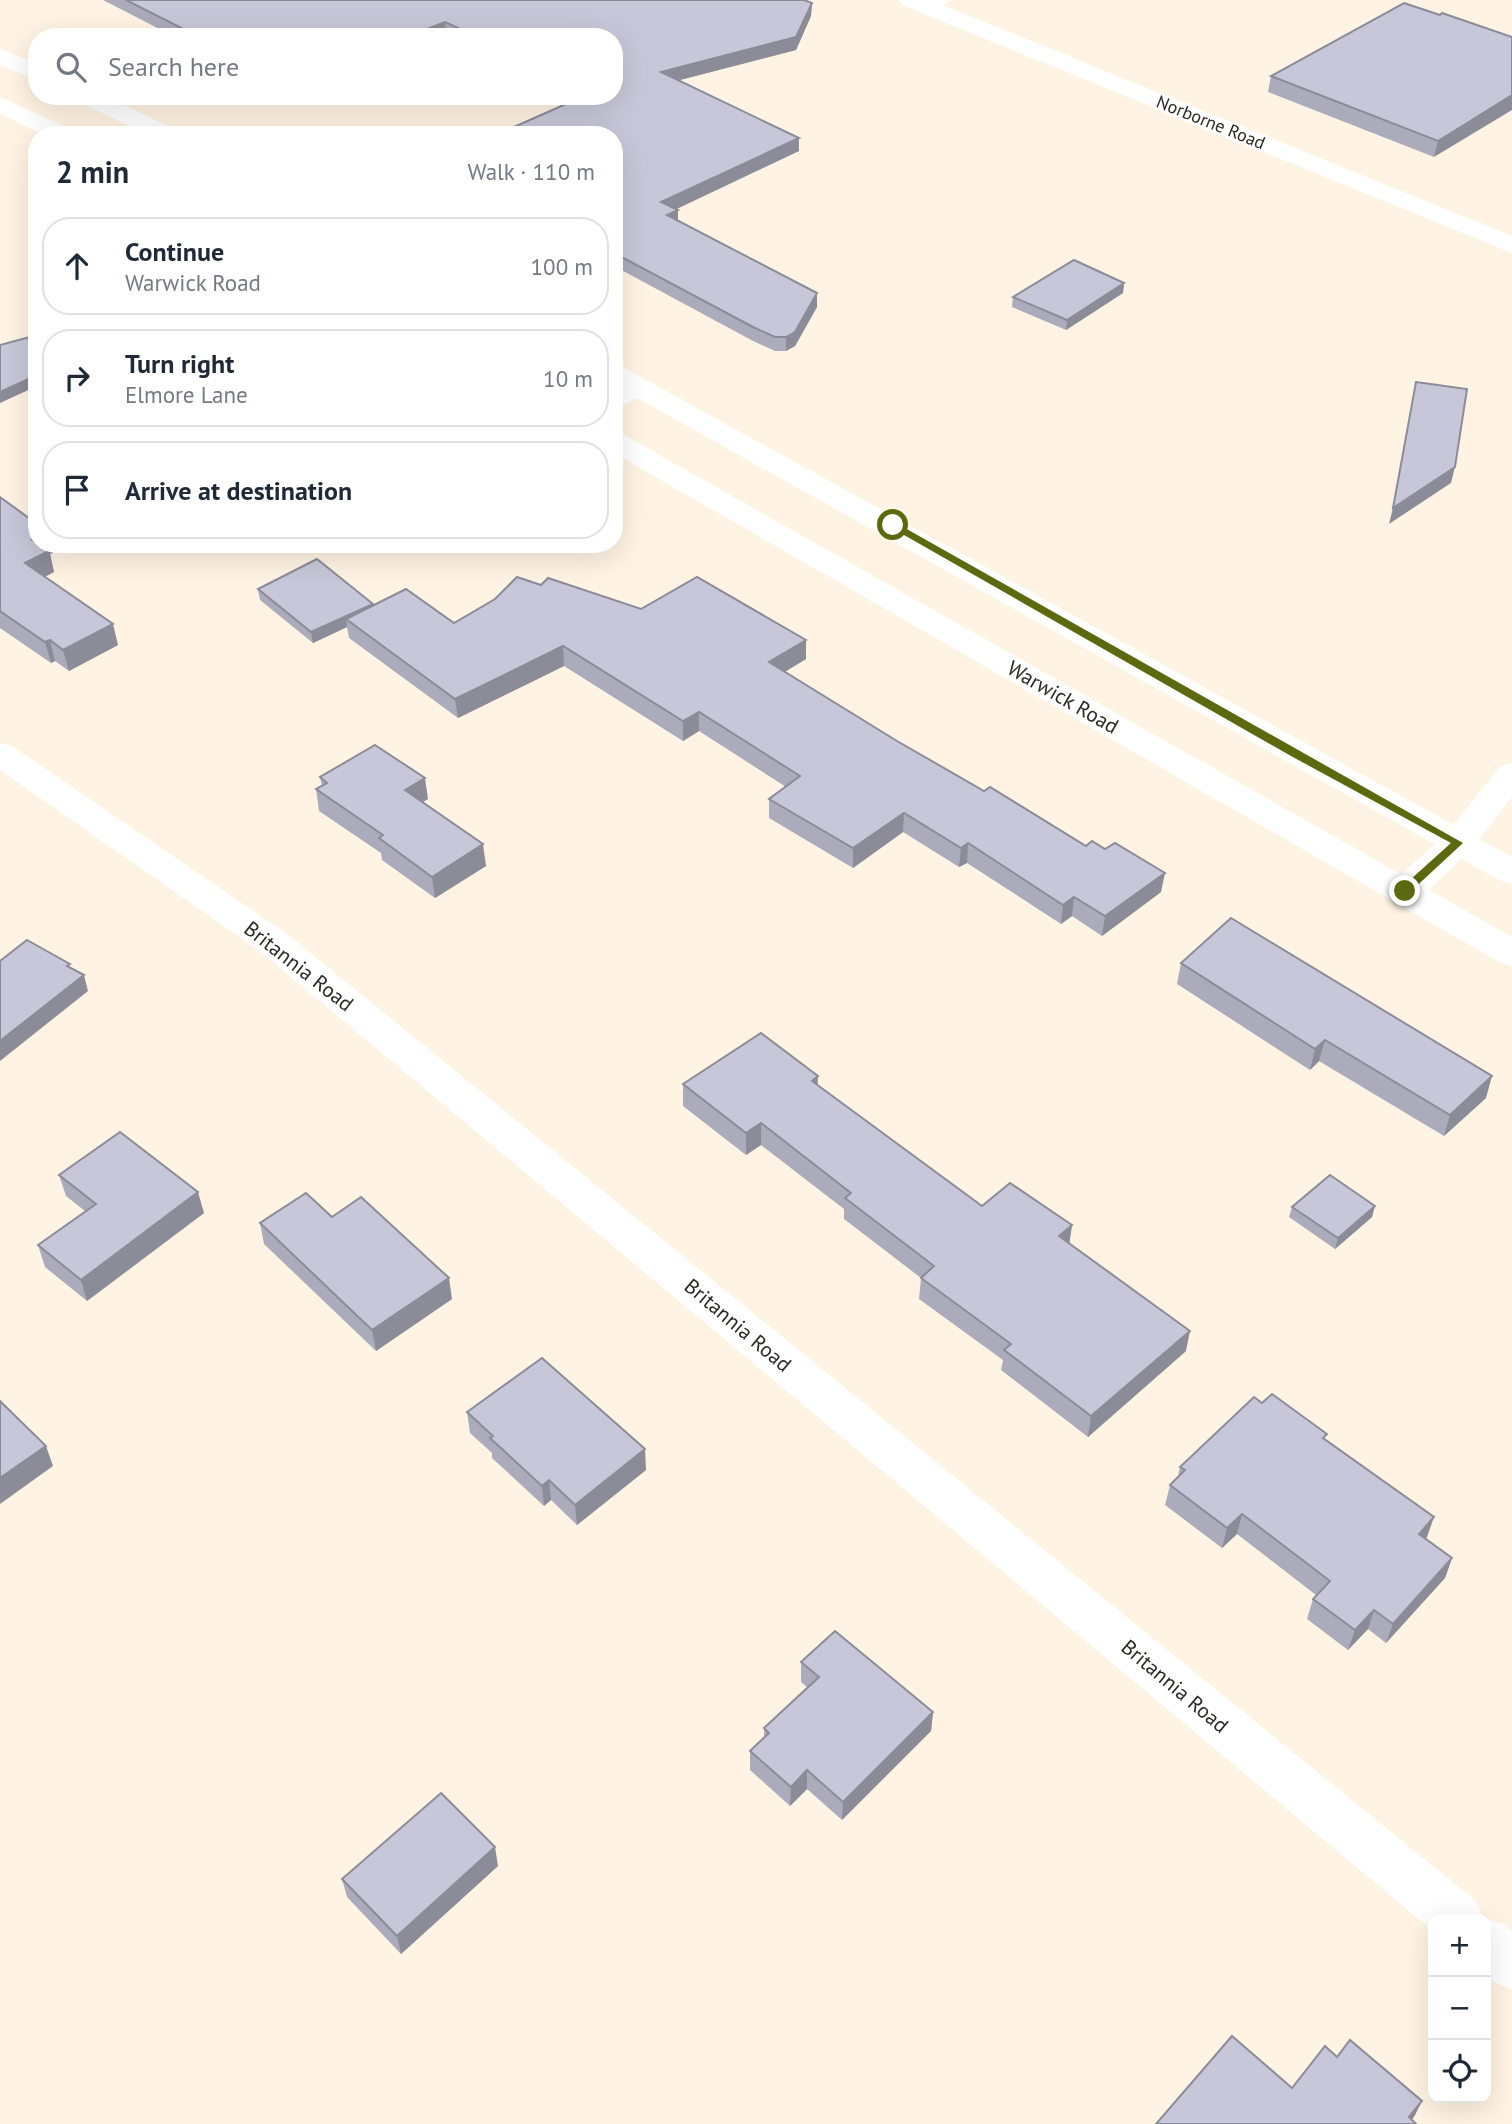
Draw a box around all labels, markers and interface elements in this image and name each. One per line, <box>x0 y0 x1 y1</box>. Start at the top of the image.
search box <box>28 28 623 105</box>
icon: search <box>52 48 90 86</box>
text: Search here <box>108 50 239 83</box>
street label: Norborne Road <box>1153 90 1269 154</box>
text: 2 min <box>56 152 129 191</box>
text: Walk · 110 m <box>468 157 595 186</box>
text: Continue <box>125 235 224 268</box>
icon: ahead <box>58 247 96 285</box>
text: 100 m <box>531 252 593 281</box>
text: Warwick Road <box>125 268 261 297</box>
text: Turn right <box>125 347 234 380</box>
icon: right <box>58 359 96 397</box>
text: 10 m <box>543 364 593 393</box>
text: Elmore Lane <box>125 380 248 409</box>
icon: arrive <box>58 471 96 509</box>
text: Arrive at destination <box>125 474 352 507</box>
route start <box>877 509 908 540</box>
street label: Warwick Road <box>1003 654 1123 740</box>
route end <box>1389 875 1420 906</box>
street label: Britannia Road <box>239 915 359 1017</box>
street label: Britannia Road <box>679 1272 797 1378</box>
street label: Britannia Road <box>1116 1633 1234 1739</box>
map controls <box>1428 1914 1491 2103</box>
button: + <box>1428 1914 1491 1977</box>
button: − <box>1428 1977 1491 2040</box>
button: locate <box>1428 2040 1491 2103</box>

